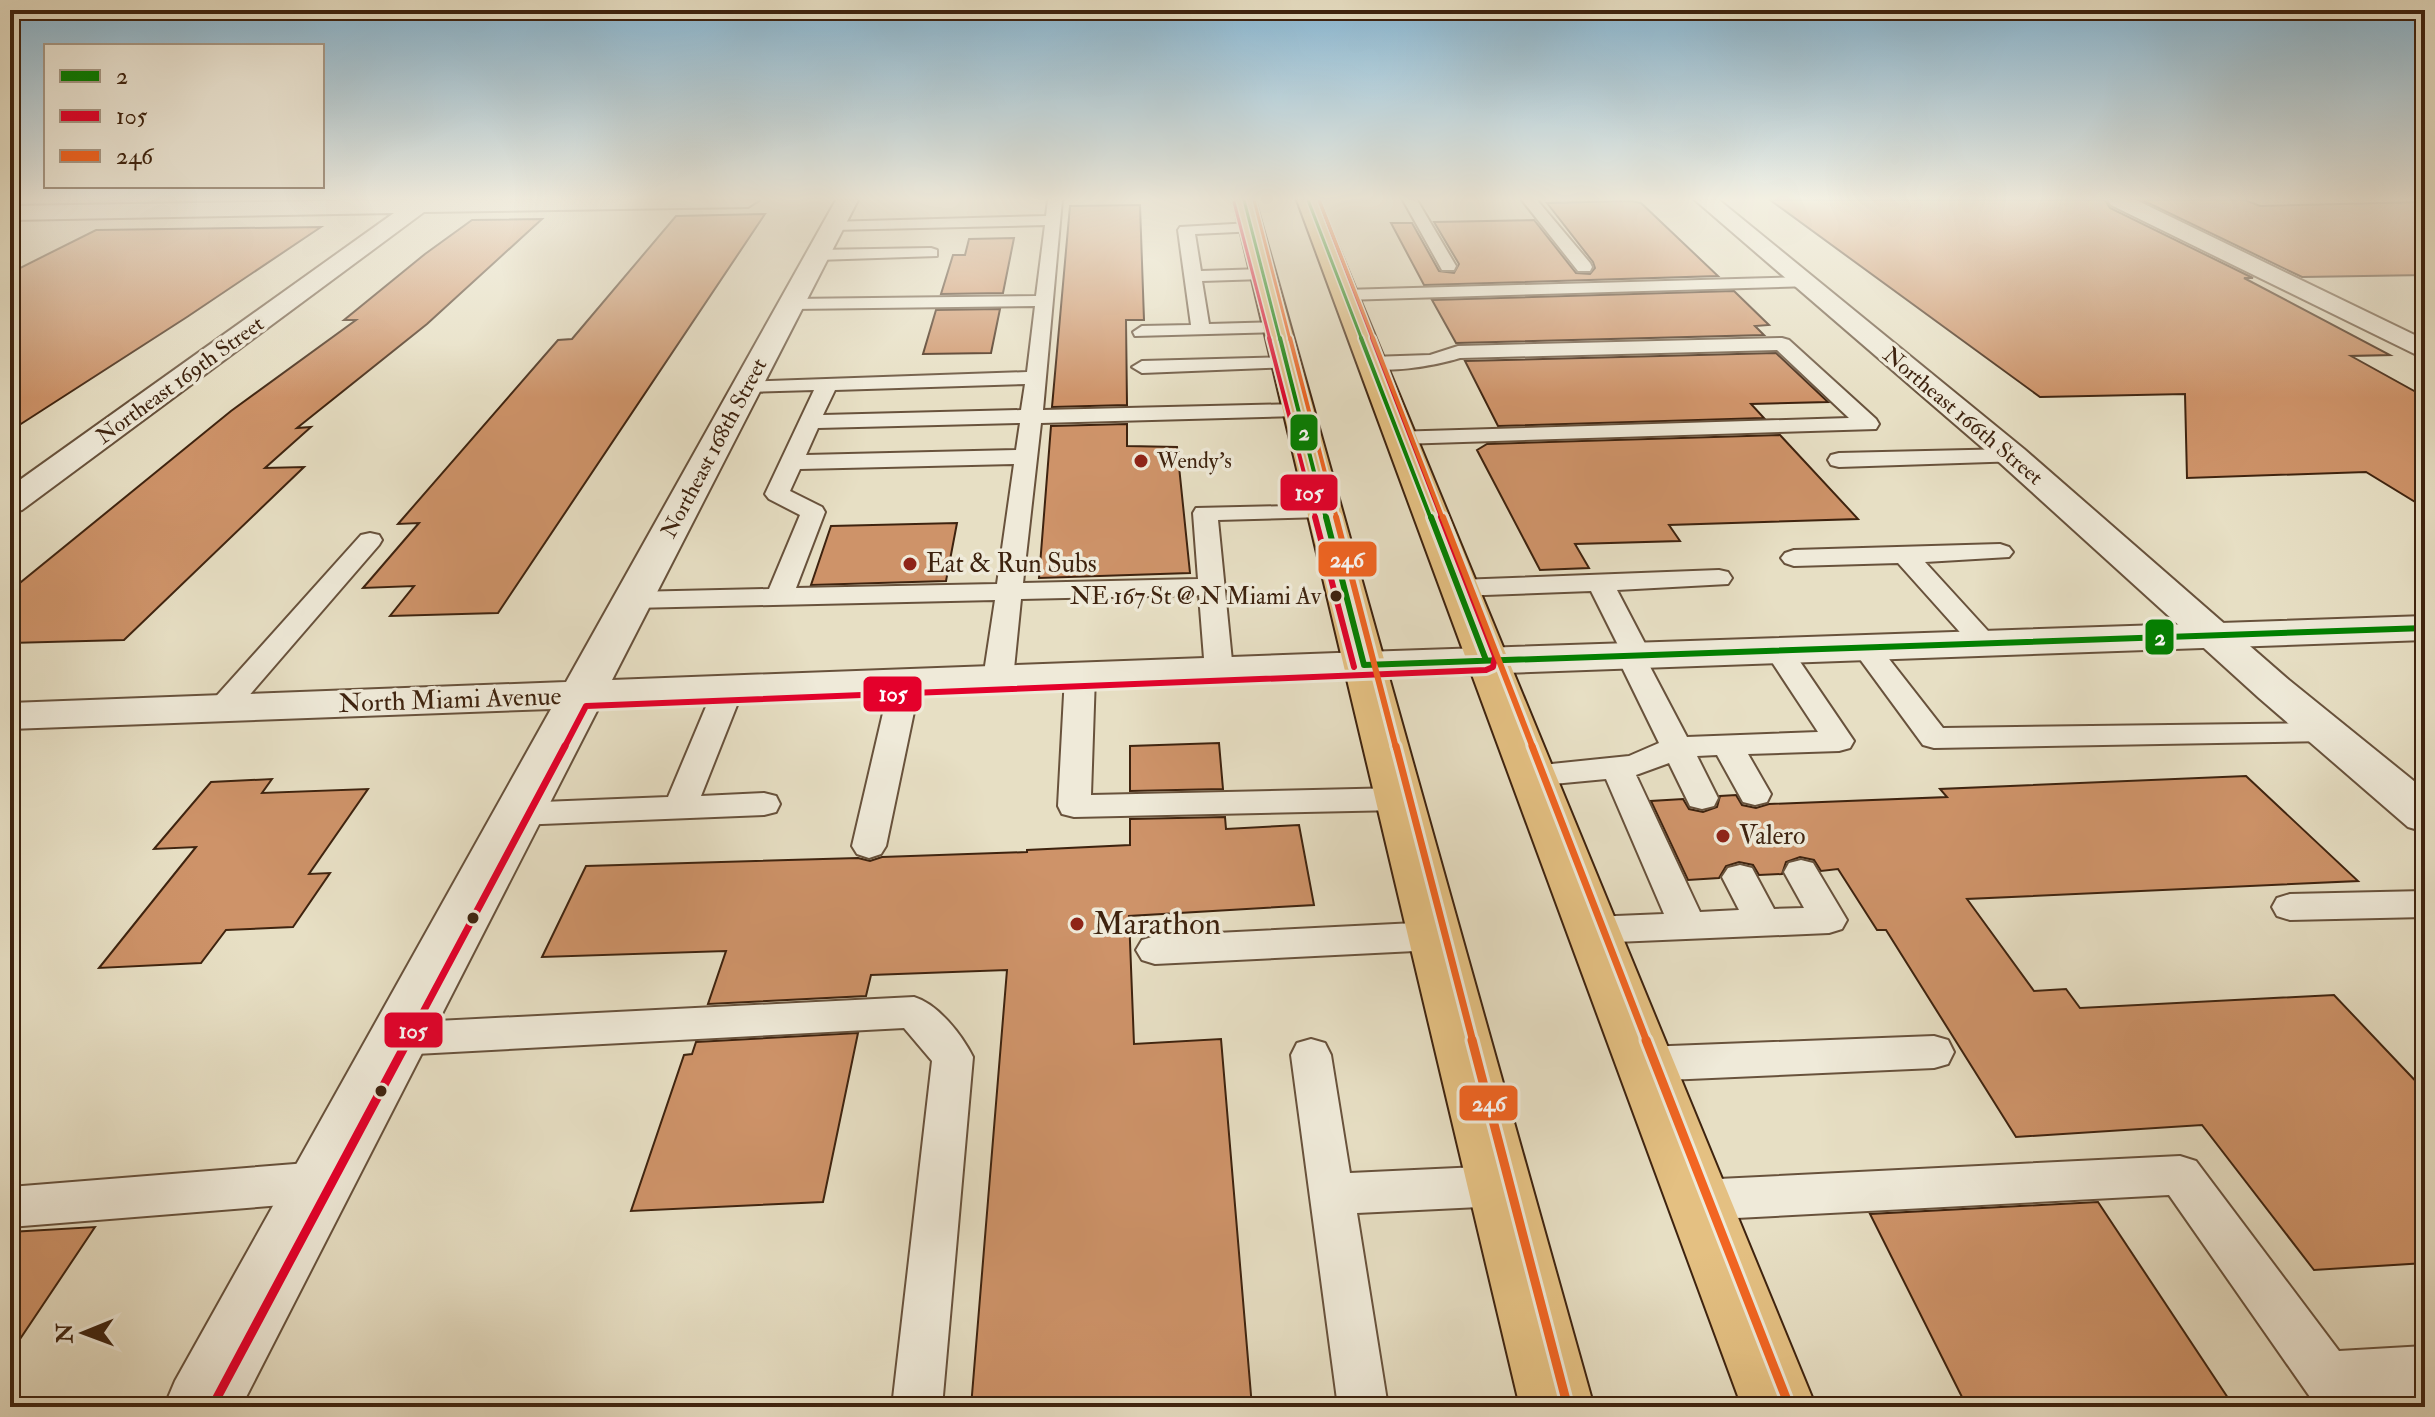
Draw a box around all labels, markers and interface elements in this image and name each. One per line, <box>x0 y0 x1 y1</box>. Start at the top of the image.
legend <box>44 44 324 188</box>
text: 2 <box>116 61 128 92</box>
text: 105 <box>116 101 148 132</box>
text: 246 <box>116 141 155 172</box>
street label: Northeast 169th Street <box>91 310 269 450</box>
street label: Northeast 166th Street <box>1877 341 2049 491</box>
street label: Northeast 168th Street <box>655 353 773 543</box>
line badge: 2 <box>1289 413 1319 452</box>
text: 2 <box>1298 419 1310 447</box>
place label: Wendy's <box>1156 447 1232 475</box>
marker: Wendy's <box>1132 452 1150 470</box>
line badge: 105 <box>1279 473 1339 512</box>
text: 105 <box>1295 479 1324 507</box>
line badge: 246 <box>1317 540 1378 578</box>
text: 246 <box>1330 546 1366 574</box>
place label: Eat & Run Subs <box>926 548 1097 580</box>
marker: Eat & Run Subs <box>901 555 919 573</box>
place label: NE 167 St @ N Miami Av <box>1070 581 1322 612</box>
marker: NE 167 St @ N Miami Av <box>1328 588 1344 604</box>
line badge: 2 <box>2144 618 2175 656</box>
text: 2 <box>2154 624 2166 652</box>
line badge: 105 <box>862 675 923 713</box>
street label: North Miami Avenue <box>338 680 562 720</box>
text: 105 <box>879 680 908 708</box>
place label: Valero <box>1739 820 1805 852</box>
marker: Valero <box>1714 827 1732 845</box>
place label: Marathon <box>1093 904 1221 944</box>
unlabelled marker <box>465 910 481 926</box>
marker: Marathon <box>1068 915 1086 933</box>
line badge: 105 <box>383 1011 444 1049</box>
text: 105 <box>399 1017 428 1045</box>
unlabelled marker <box>373 1083 389 1099</box>
line badge: 246 <box>1458 1084 1519 1122</box>
text: 246 <box>1472 1090 1508 1118</box>
north arrow <box>44 1293 124 1373</box>
text: N <box>51 1323 79 1344</box>

